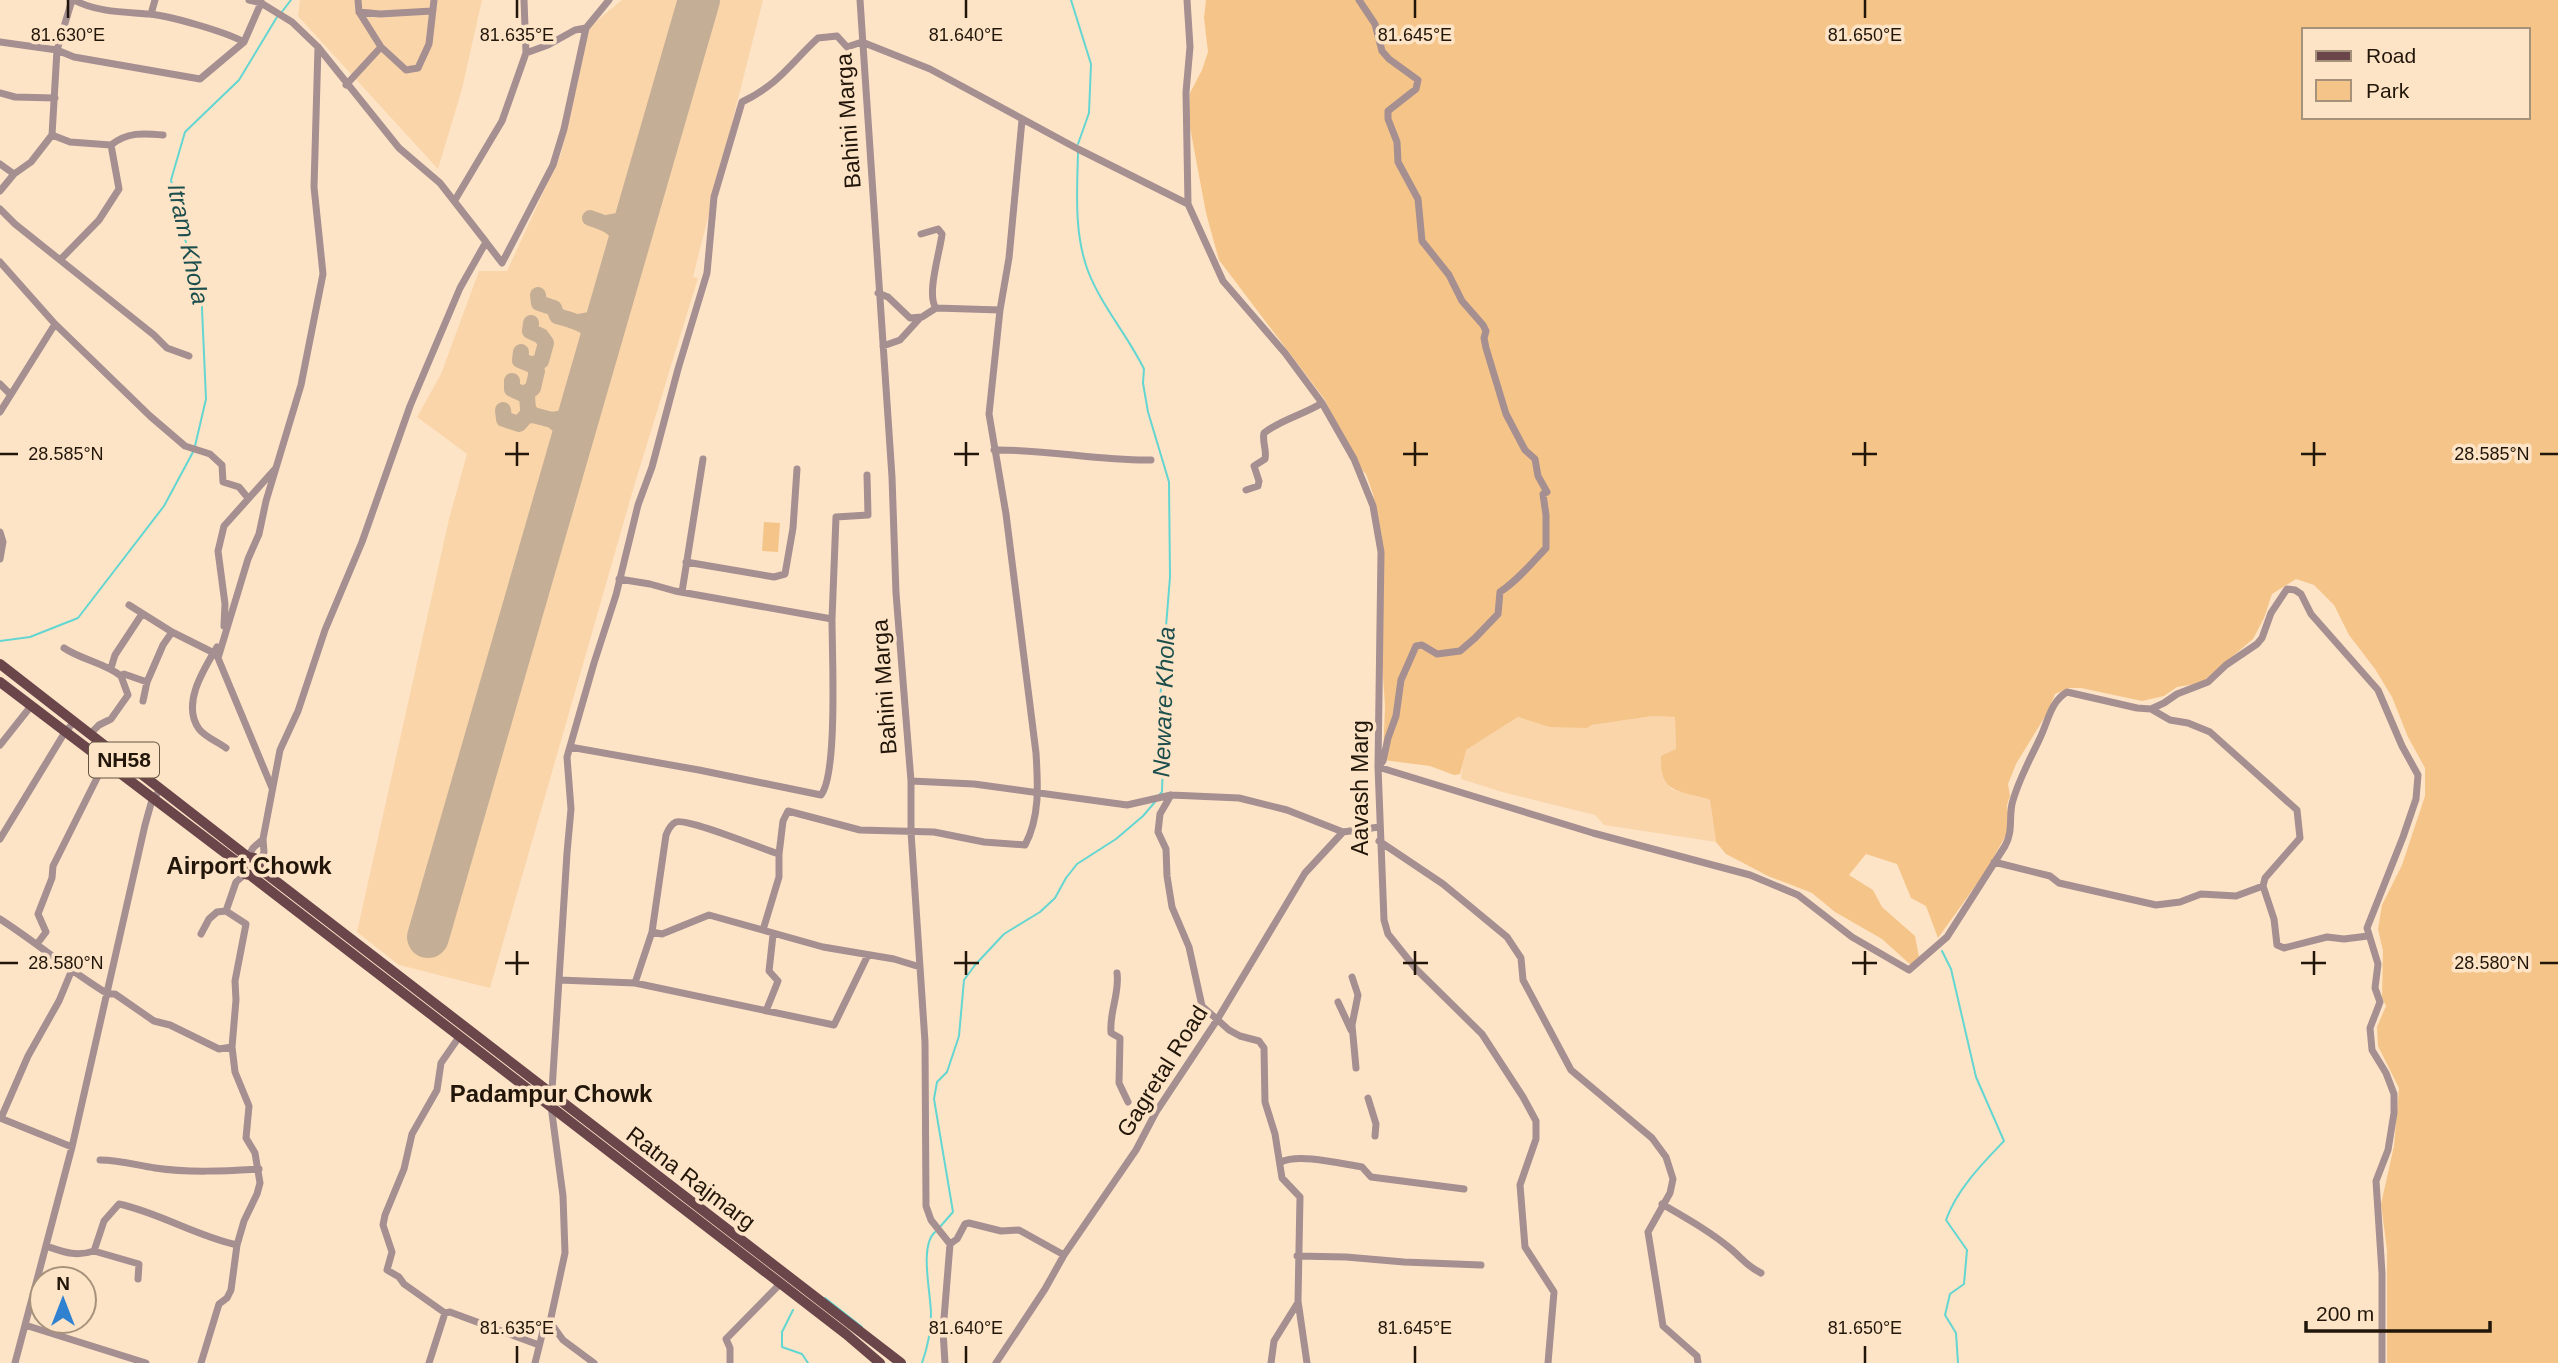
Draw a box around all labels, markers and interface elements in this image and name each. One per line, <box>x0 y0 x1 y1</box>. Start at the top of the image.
text: 81.630°E <box>31 25 105 45</box>
text: 81.635°E <box>480 25 554 45</box>
text: 81.640°E <box>929 25 1003 45</box>
text: 81.645°E <box>1378 25 1452 45</box>
text: 81.650°E <box>1828 25 1902 45</box>
legend <box>2302 28 2530 119</box>
text: Road <box>2366 44 2416 67</box>
street label: Bahini Marga <box>830 52 866 190</box>
text: Park <box>2366 79 2410 102</box>
water label: Itram Khola <box>163 181 214 307</box>
text: 28.585°N <box>28 444 104 464</box>
text: 28.585°N <box>2454 444 2530 464</box>
street label: Bahini Marga <box>866 618 902 756</box>
water label: Neware Khola <box>1147 626 1180 778</box>
street label: Aavash Marg <box>1347 720 1373 856</box>
road number: NH58 <box>89 742 159 778</box>
district label: Airport Chowk <box>166 852 332 879</box>
text: 28.580°N <box>28 953 104 973</box>
text: 28.580°N <box>2454 953 2530 973</box>
street label: Gagretal Road <box>1111 1001 1213 1141</box>
district label: Padampur Chowk <box>450 1080 653 1107</box>
street label: Ratna Rajmarg <box>621 1121 761 1235</box>
north arrow <box>28 1265 98 1335</box>
text: N <box>56 1273 70 1294</box>
scale bar <box>2306 1290 2490 1334</box>
text: 200 m <box>2316 1302 2374 1325</box>
text: 81.635°E <box>480 1318 554 1338</box>
text: 81.640°E <box>929 1318 1003 1338</box>
text: 81.645°E <box>1378 1318 1452 1338</box>
text: 81.650°E <box>1828 1318 1902 1338</box>

